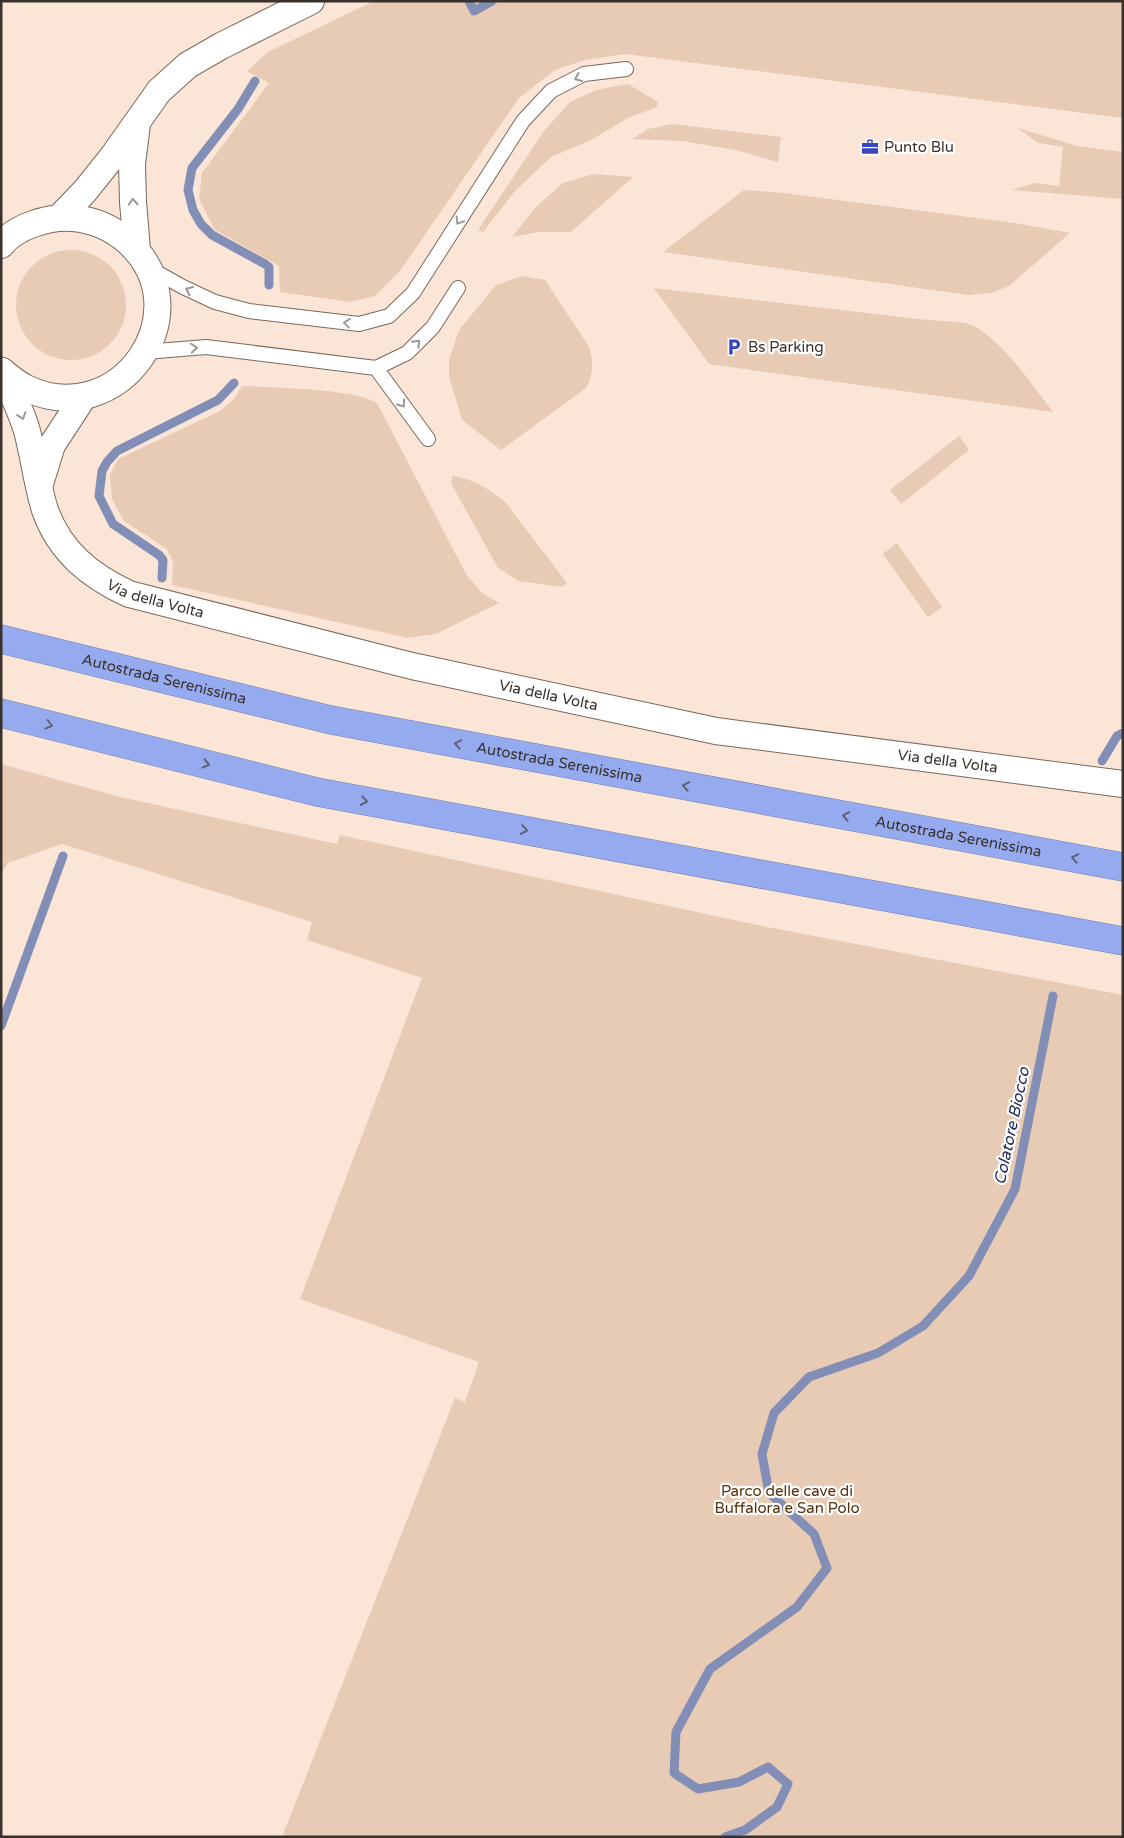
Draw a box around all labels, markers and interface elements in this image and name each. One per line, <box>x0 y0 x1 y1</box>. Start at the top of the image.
one-way arrow <box>574 71 583 82</box>
office icon: Punto Blu <box>860 137 880 157</box>
place label: Punto Blu <box>884 138 954 156</box>
one-way arrow <box>128 197 139 205</box>
one-way arrow <box>456 215 466 224</box>
one-way arrow <box>185 285 194 296</box>
one-way arrow <box>342 318 350 329</box>
parking icon: Bs Parking <box>724 337 744 357</box>
place label: Bs Parking <box>748 338 824 356</box>
one-way arrow <box>411 339 420 348</box>
one-way arrow <box>190 343 198 354</box>
one-way arrow <box>396 398 405 407</box>
one-way arrow <box>16 411 26 420</box>
street label: Via della Volta <box>103 575 206 622</box>
street label: Autostrada Serenissima <box>80 650 248 708</box>
street label: Via della Volta <box>497 676 600 715</box>
one-way arrow <box>44 719 53 730</box>
street label: Autostrada Serenissima <box>475 738 644 787</box>
one-way arrow <box>453 739 462 749</box>
street label: Via della Volta <box>897 746 999 777</box>
one-way arrow <box>202 759 210 769</box>
one-way arrow <box>682 782 691 792</box>
one-way arrow <box>360 795 369 806</box>
one-way arrow <box>842 811 851 821</box>
street label: Autostrada Serenissima <box>874 812 1043 861</box>
one-way arrow <box>520 825 529 835</box>
one-way arrow <box>1070 854 1079 864</box>
water label: Colatore Biocco <box>990 1064 1034 1187</box>
park label: Parco delle cave di Buffalora e San Polo <box>714 1482 860 1517</box>

